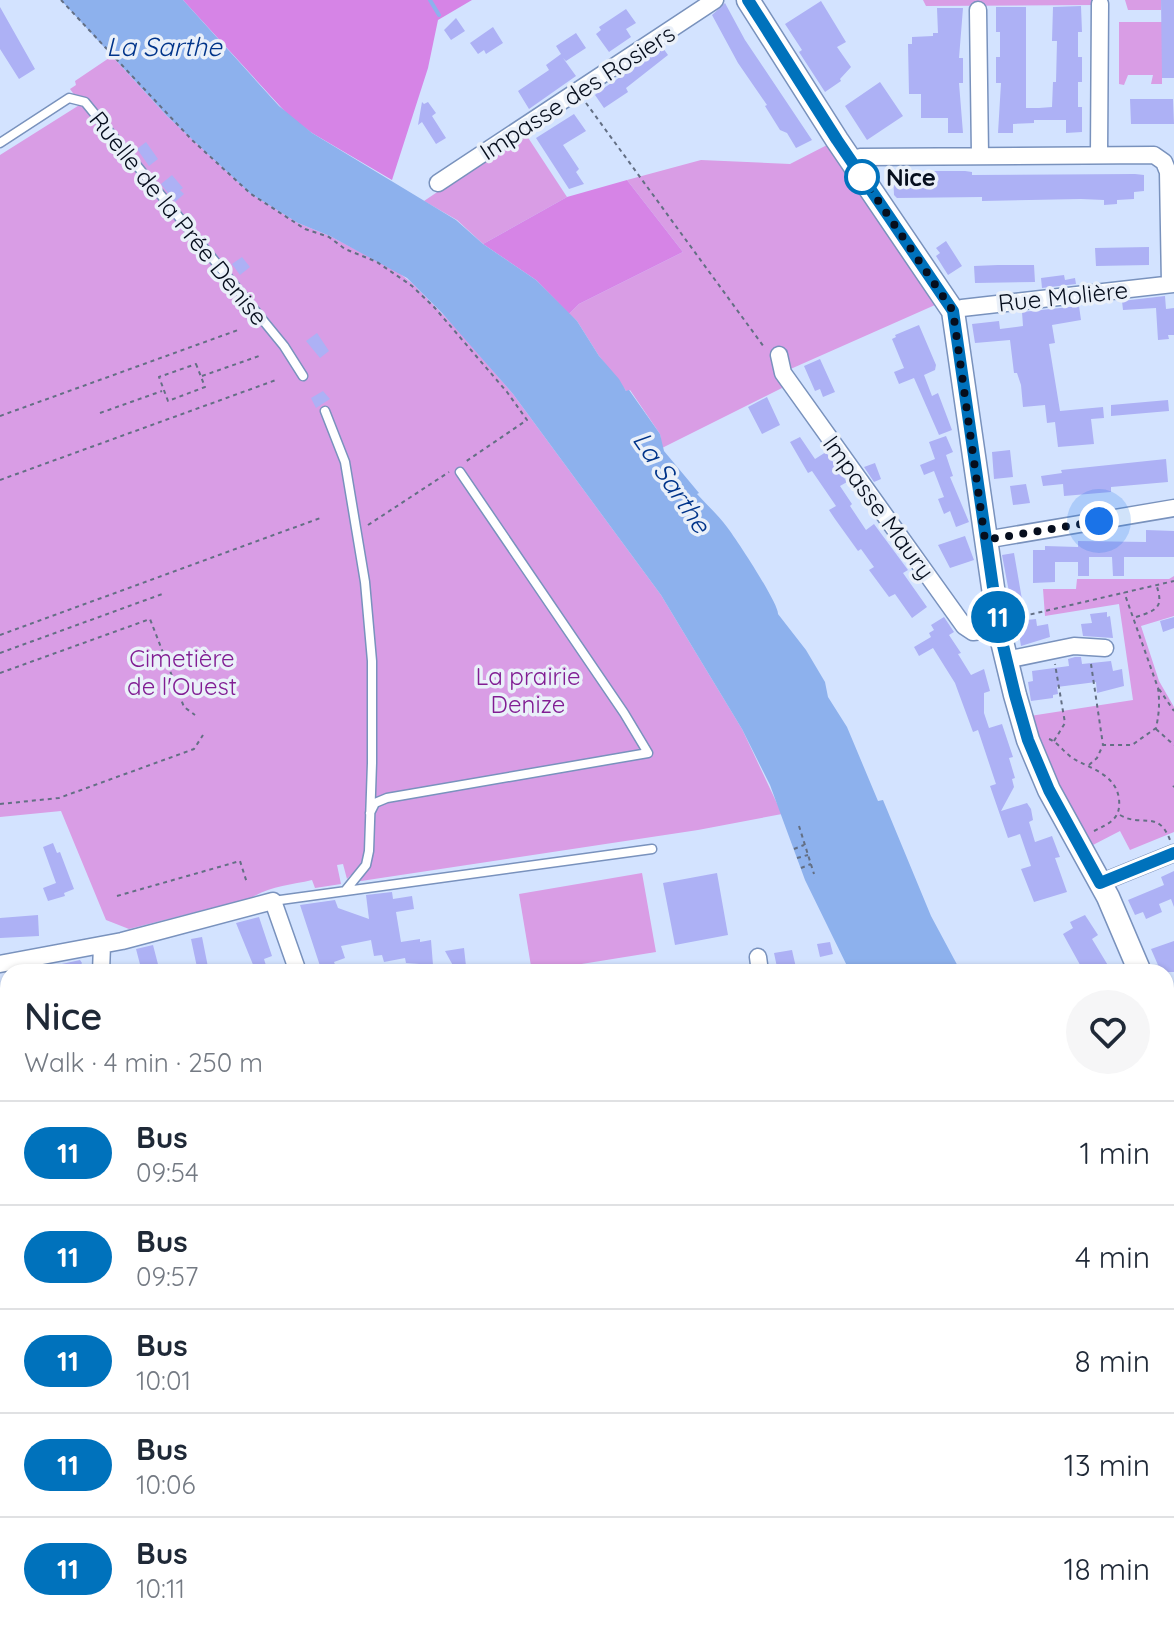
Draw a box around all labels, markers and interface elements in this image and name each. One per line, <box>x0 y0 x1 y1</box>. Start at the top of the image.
street label: Impasse des Rosiers <box>474 18 680 166</box>
water label: La Sarthe <box>106 30 223 63</box>
street label: Ruelle de la Prée Denise <box>83 105 275 331</box>
marker: Nice <box>845 160 879 194</box>
place label: Nice <box>886 162 936 192</box>
street label: Rue Molière <box>997 274 1129 318</box>
water label: La Sarthe <box>626 425 719 540</box>
street label: Impasse Maury <box>817 429 941 585</box>
your location <box>1079 501 1119 541</box>
line badge: 11 <box>962 591 1034 643</box>
text: 11 <box>987 599 1009 634</box>
park label: Cimetière de l'Ouest <box>127 643 237 701</box>
park label: La prairie Denize <box>476 661 580 719</box>
button: heart <box>1066 990 1150 1074</box>
text: Nice <box>24 992 102 1040</box>
text: Walk · 4 min · 250 m <box>24 1046 263 1079</box>
text: Bus <box>136 1118 188 1156</box>
text: 1 min <box>1080 1134 1150 1172</box>
text: 11 <box>57 1135 79 1170</box>
text: 09:54 <box>136 1156 199 1189</box>
text: Bus <box>136 1222 188 1260</box>
text: 4 min <box>1075 1238 1150 1276</box>
text: 11 <box>57 1239 79 1274</box>
text: 09:57 <box>136 1260 198 1293</box>
text: Bus <box>136 1326 188 1364</box>
text: 8 min <box>1074 1342 1150 1380</box>
text: 11 <box>57 1343 79 1378</box>
text: 10:01 <box>136 1364 191 1397</box>
text: Bus <box>136 1430 188 1468</box>
text: 13 min <box>1064 1446 1150 1484</box>
text: 11 <box>57 1447 79 1482</box>
text: 10:06 <box>136 1468 195 1501</box>
text: Bus <box>136 1534 188 1572</box>
text: 18 min <box>1063 1550 1150 1588</box>
text: 11 <box>57 1551 79 1586</box>
text: 10:11 <box>136 1572 185 1605</box>

